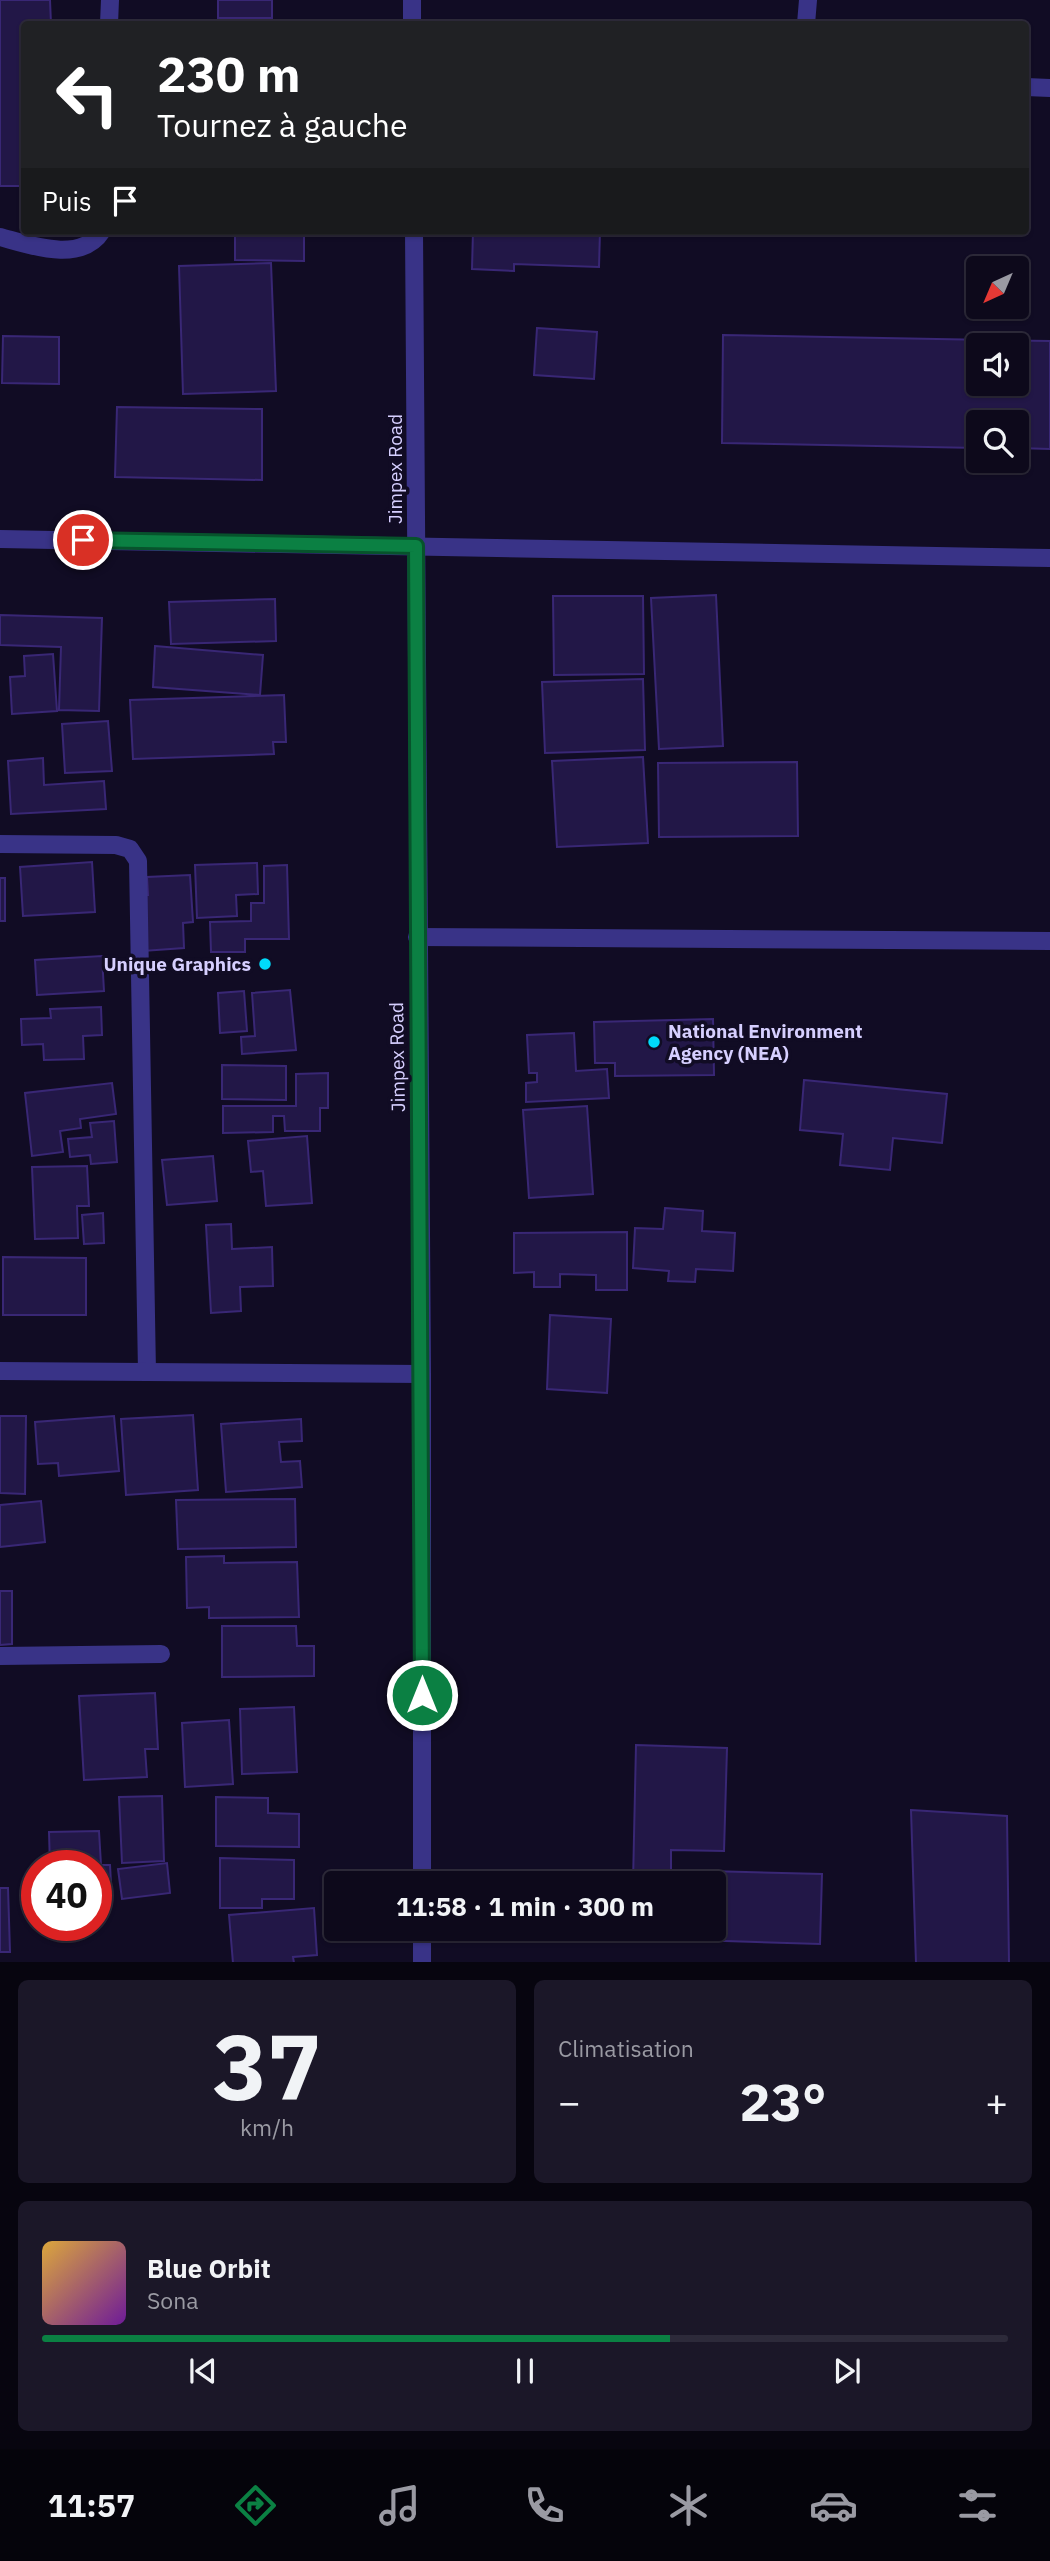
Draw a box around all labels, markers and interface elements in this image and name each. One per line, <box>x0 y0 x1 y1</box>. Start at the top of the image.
text: 230 m <box>157 42 301 105</box>
icon: left <box>42 49 133 140</box>
text: Tournez à gauche <box>157 104 408 146</box>
icon: arrive <box>106 182 144 220</box>
text: Puis <box>42 184 92 218</box>
north arrow <box>966 256 1029 318</box>
map controls <box>966 256 1029 473</box>
button: sound <box>966 333 1029 396</box>
button: search <box>966 410 1029 473</box>
street label: Jimpex Road <box>383 414 407 524</box>
pin <box>53 510 113 570</box>
icon: arrive <box>64 521 102 559</box>
place label: Unique Graphics <box>103 952 251 976</box>
marker: Unique Graphics <box>257 956 273 972</box>
street label: Jimpex Road <box>384 1002 410 1112</box>
place label: National Environment Agency (NEA) <box>668 1019 863 1065</box>
marker: National Environment Agency (NEA) <box>646 1034 662 1050</box>
position arrow <box>385 1658 459 1732</box>
speed limit sign: 40 <box>21 1850 112 1941</box>
text: 11:58 · 1 min · 300 m <box>396 1889 654 1923</box>
text: 37 <box>212 2007 322 2125</box>
text: Climatisation <box>558 2033 694 2063</box>
text: 23° <box>740 2068 826 2135</box>
text: − <box>558 2077 581 2126</box>
text: + <box>985 2077 1008 2126</box>
text: km/h <box>240 2112 294 2142</box>
text: Blue Orbit <box>147 2251 271 2285</box>
text: Sona <box>147 2285 199 2315</box>
icon: previous <box>184 2352 222 2390</box>
icon: pause <box>506 2352 544 2390</box>
icon: next <box>828 2352 866 2390</box>
icon: directions <box>231 2481 280 2530</box>
icon: music <box>375 2481 424 2530</box>
icon: phone <box>520 2481 569 2530</box>
icon: climate <box>664 2481 713 2530</box>
icon: car <box>809 2481 858 2530</box>
icon: filters <box>953 2481 1002 2530</box>
text: 11:57 <box>48 2484 135 2526</box>

